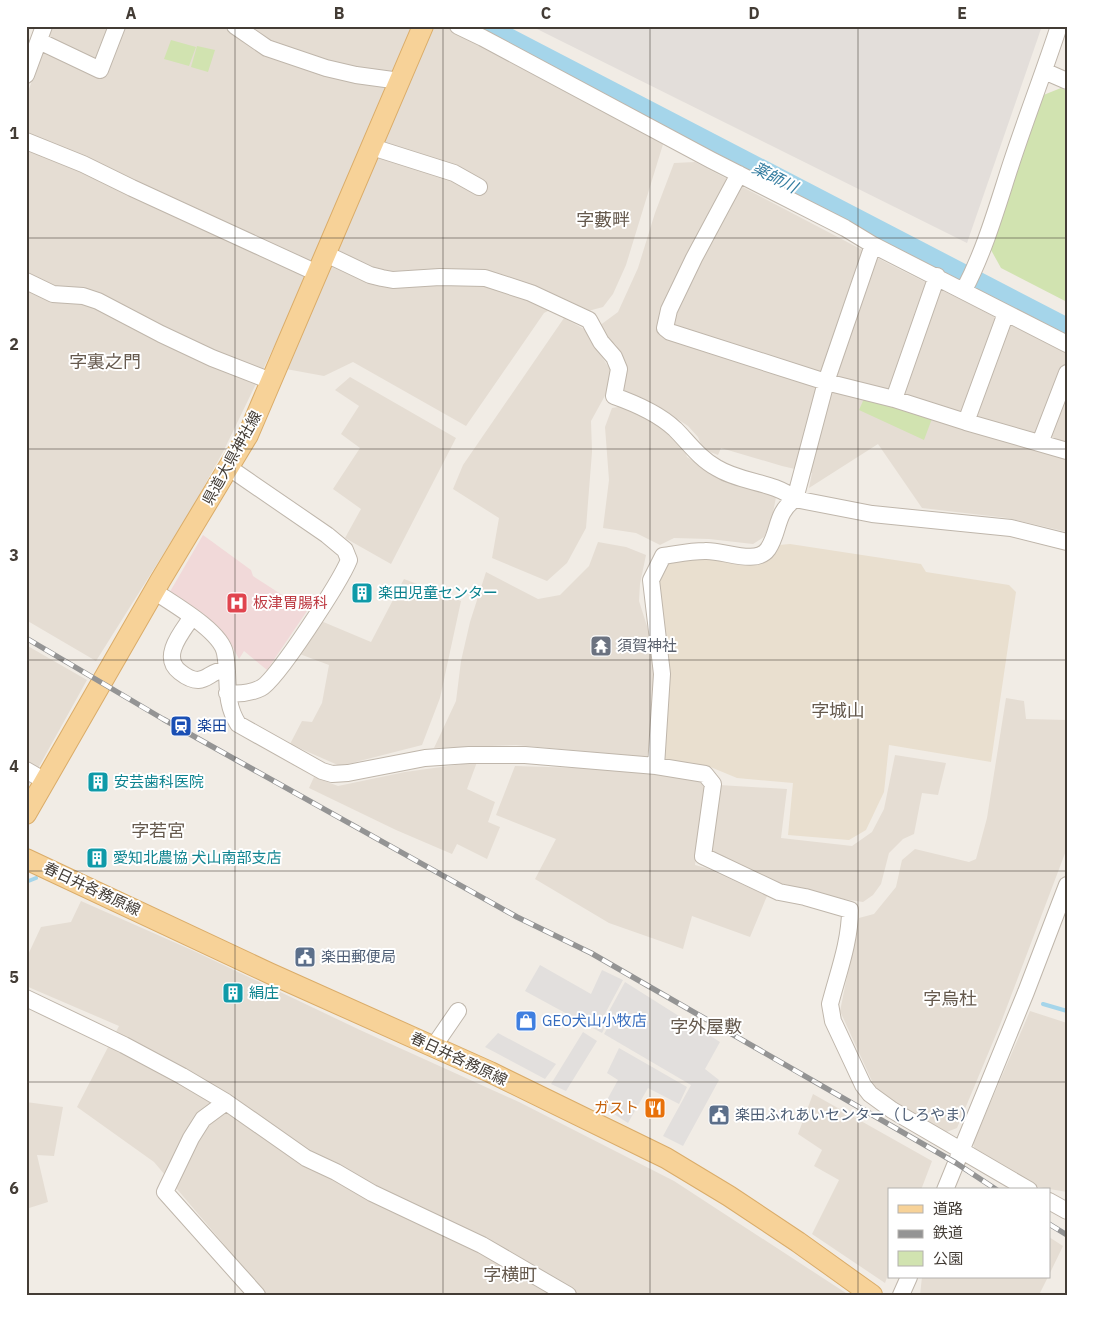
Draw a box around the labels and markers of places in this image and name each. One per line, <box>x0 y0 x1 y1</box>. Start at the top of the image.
building icon: 楽田児童センター <box>350 581 374 605</box>
place label: 楽田児童センター <box>378 583 498 602</box>
hospital icon: 板津胃腸科 <box>225 591 249 615</box>
place label: 板津胃腸科 <box>253 593 328 612</box>
temple icon: 須賀神社 <box>589 634 613 658</box>
place label: 須賀神社 <box>617 636 677 655</box>
station icon: 楽田 <box>169 714 193 738</box>
place label: 楽田 <box>197 716 227 735</box>
building icon: 安芸歯科医院 <box>86 770 110 794</box>
place label: 安芸歯科医院 <box>114 772 204 791</box>
building icon: 愛知北農協 犬山南部支店 <box>85 846 109 870</box>
place label: 愛知北農協 犬山南部支店 <box>113 848 282 867</box>
public building icon: 楽田郵便局 <box>293 945 317 969</box>
place label: 楽田郵便局 <box>321 947 396 966</box>
building icon: 絹庄 <box>221 981 245 1005</box>
place label: 絹庄 <box>249 983 279 1002</box>
shop icon: GEO犬山小牧店 <box>514 1009 538 1033</box>
place label: GEO犬山小牧店 <box>542 1011 647 1030</box>
restaurant icon: ガスト <box>643 1096 667 1120</box>
place label: ガスト <box>594 1098 639 1117</box>
public building icon: 楽田ふれあいセンター（しろやま） <box>707 1103 731 1127</box>
place label: 楽田ふれあいセンター（しろやま） <box>735 1105 975 1124</box>

